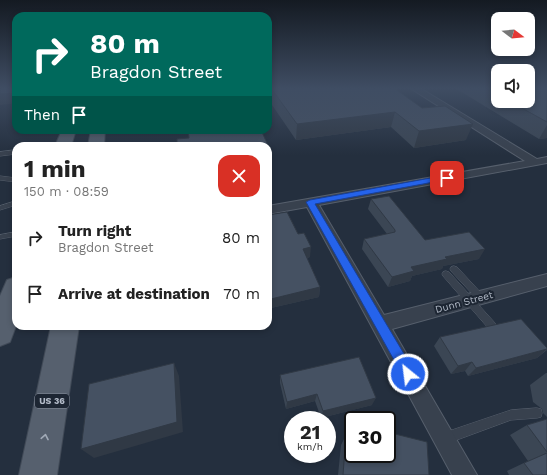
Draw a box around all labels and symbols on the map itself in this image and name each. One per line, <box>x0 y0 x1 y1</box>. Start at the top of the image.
north arrow <box>491 12 535 56</box>
pin <box>430 161 464 195</box>
street label: Dunn Street <box>434 289 495 315</box>
position arrow <box>387 353 429 395</box>
road number: US 36 <box>35 394 69 408</box>
speed limit sign: 30 <box>344 411 396 463</box>
one-way arrow <box>40 434 49 440</box>

